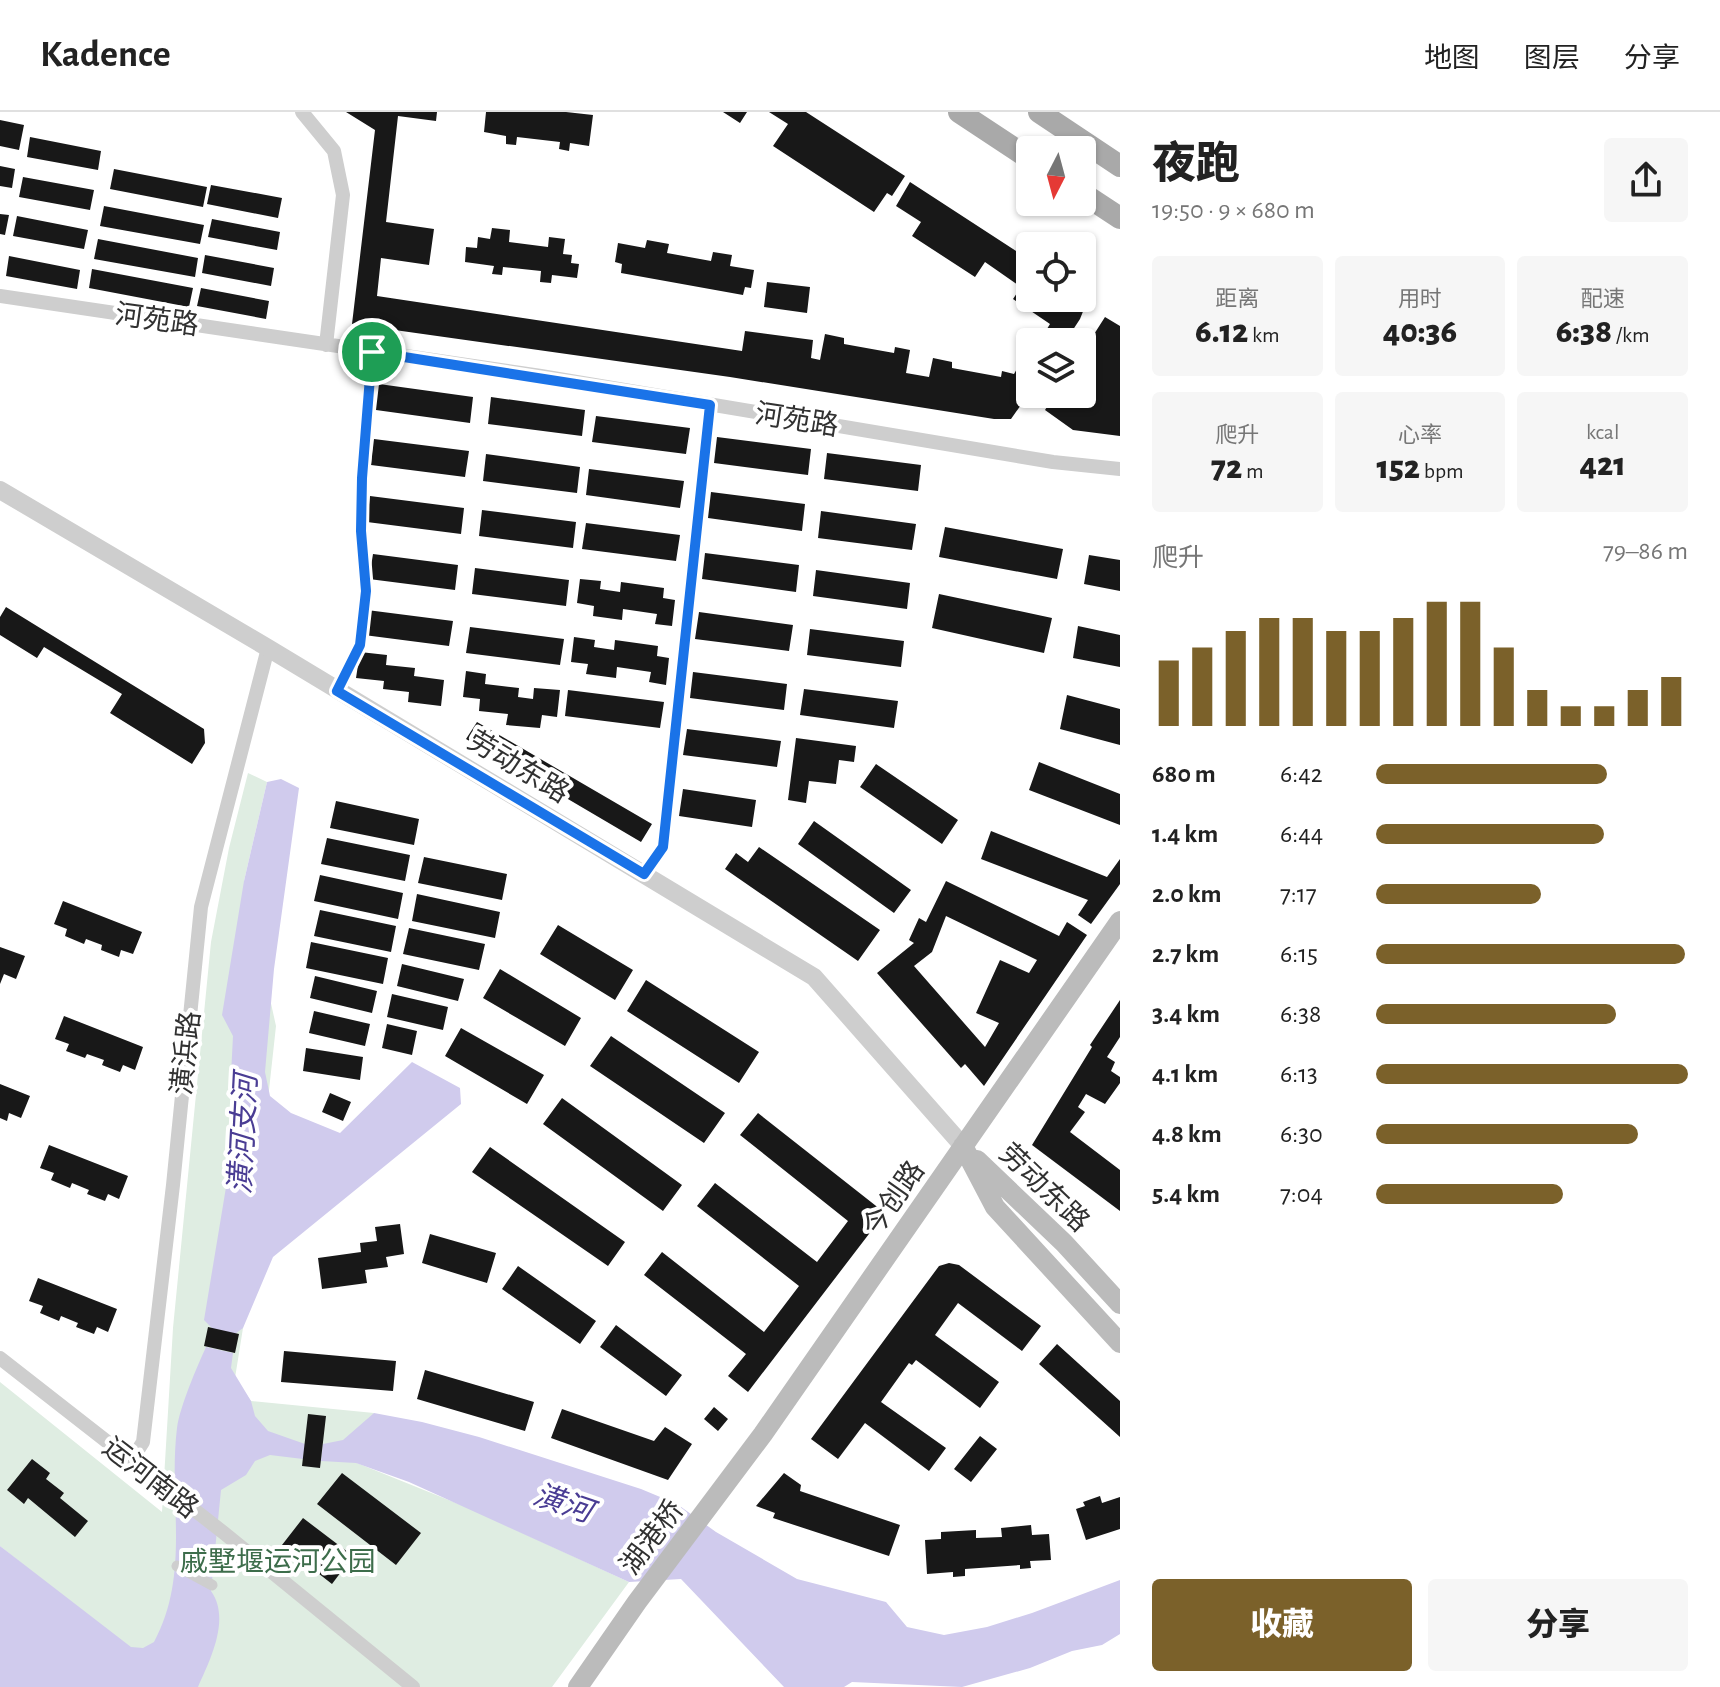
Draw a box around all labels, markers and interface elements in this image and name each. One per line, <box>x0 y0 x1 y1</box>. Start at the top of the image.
text: Kadence <box>40 36 171 74</box>
text: 地图 <box>1424 45 1480 73</box>
text: 图层 <box>1524 45 1580 73</box>
text: 分享 <box>1624 45 1680 73</box>
north arrow <box>1016 136 1096 216</box>
map controls <box>1016 136 1096 408</box>
button: share <box>1604 138 1688 222</box>
text: 夜跑 <box>1152 143 1240 187</box>
text: 19:50 · 9 × 680 m <box>1152 197 1315 223</box>
button: locate <box>1016 232 1096 312</box>
text: 距离 <box>1215 288 1259 310</box>
text: 用时 <box>1398 288 1442 310</box>
text: 配速 <box>1581 288 1625 310</box>
street label: 河苑路 <box>113 299 201 341</box>
text: 6.12 <box>1195 315 1248 349</box>
text: 40:36 <box>1383 315 1457 349</box>
text: 6:38 <box>1556 315 1612 349</box>
pin <box>338 318 406 386</box>
text: km <box>1248 324 1280 346</box>
text: /km <box>1612 324 1650 346</box>
button: layers <box>1016 328 1096 408</box>
icon: arrive <box>350 330 394 374</box>
street label: 河苑路 <box>753 399 841 441</box>
text: kcal <box>1586 421 1619 443</box>
text: 爬升 <box>1215 424 1259 446</box>
text: 心率 <box>1398 424 1442 446</box>
text: 421 <box>1580 448 1626 482</box>
text: 72 <box>1211 451 1242 485</box>
text: 152 <box>1376 451 1420 485</box>
text: m <box>1242 460 1264 482</box>
text: bpm <box>1420 460 1464 482</box>
text: 79–86 m <box>1603 538 1688 564</box>
text: 爬升 <box>1152 545 1204 571</box>
street label: 劳动东路 <box>463 725 574 809</box>
text: 680 m <box>1152 761 1216 787</box>
text: 6:42 <box>1280 761 1323 787</box>
text: 1.4 km <box>1152 821 1218 847</box>
text: 6:44 <box>1280 821 1323 847</box>
text: 2.0 km <box>1152 881 1222 907</box>
text: 7:17 <box>1280 881 1317 907</box>
text: 2.7 km <box>1152 941 1219 967</box>
text: 6:15 <box>1280 941 1318 967</box>
text: 3.4 km <box>1152 1001 1220 1027</box>
text: 6:38 <box>1280 1001 1321 1027</box>
street label: 潢浜路 <box>167 1010 205 1096</box>
text: 4.1 km <box>1152 1061 1218 1087</box>
text: 6:13 <box>1280 1061 1318 1087</box>
water label: 潢河支河 <box>224 1068 262 1195</box>
text: 4.8 km <box>1152 1121 1222 1147</box>
text: 6:30 <box>1280 1121 1323 1147</box>
street label: 劳动东路 <box>994 1138 1095 1237</box>
street label: 今创路 <box>857 1156 930 1242</box>
text: 5.4 km <box>1152 1181 1220 1207</box>
text: 7:04 <box>1280 1181 1323 1207</box>
street label: 运河南路 <box>97 1431 204 1524</box>
water label: 潢河 <box>529 1478 601 1530</box>
street label: 湖港桥 <box>615 1495 689 1580</box>
park label: 戚墅堰运河公园 <box>180 1547 376 1577</box>
button: 收藏 <box>1152 1579 1412 1671</box>
button: 分享 <box>1428 1579 1688 1671</box>

